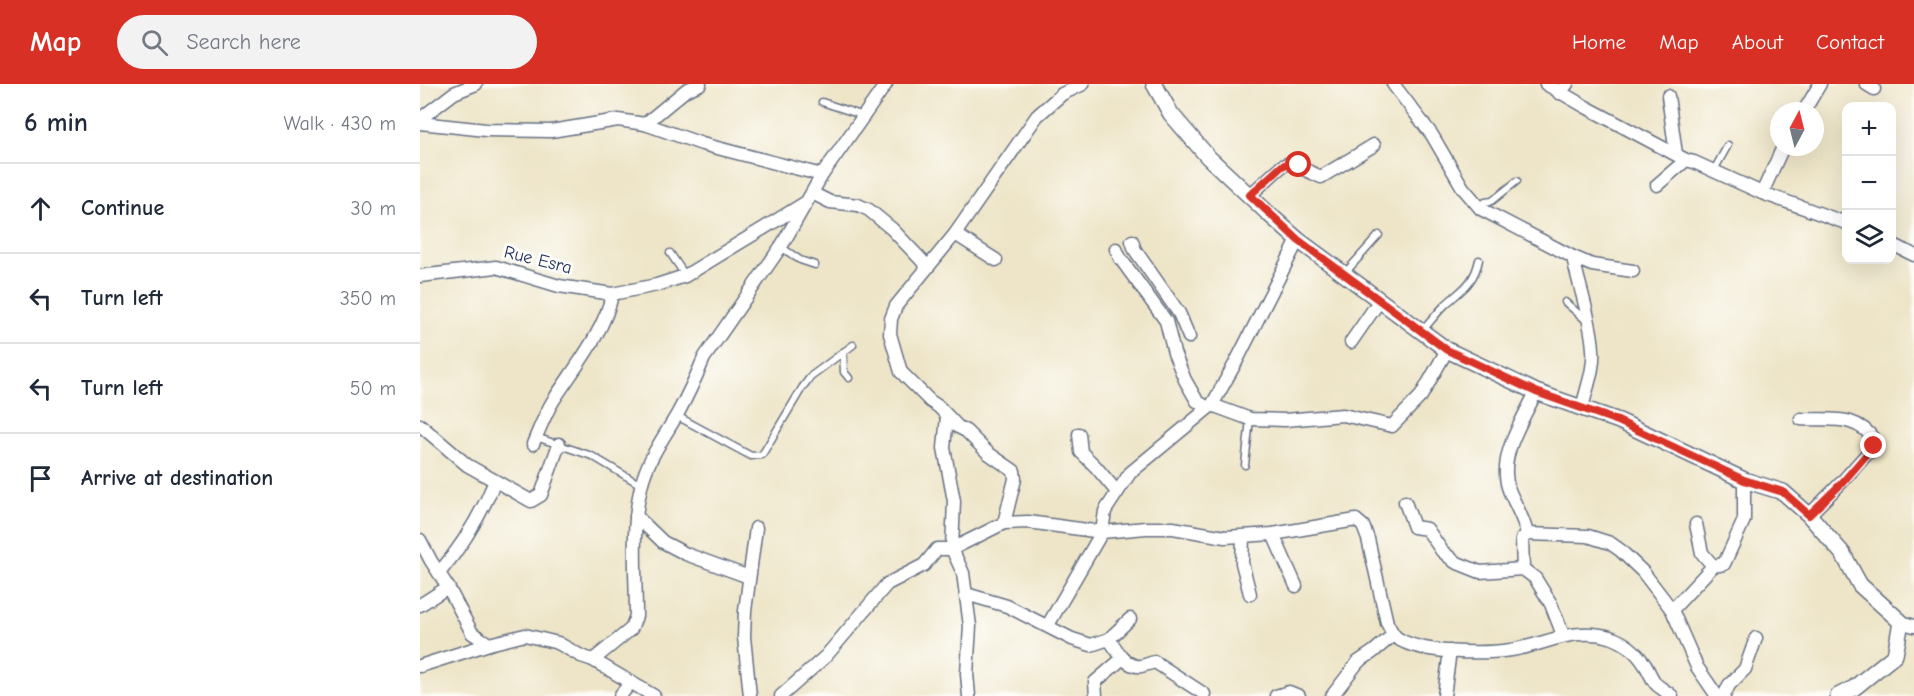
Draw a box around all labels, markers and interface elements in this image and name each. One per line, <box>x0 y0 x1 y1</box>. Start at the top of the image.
search box <box>117 15 537 69</box>
text: Map <box>30 26 81 58</box>
icon: search <box>138 26 171 59</box>
text: Search here <box>186 29 301 55</box>
text: Home <box>1572 30 1626 54</box>
text: Map <box>1659 30 1699 54</box>
text: About <box>1732 30 1783 54</box>
text: Contact <box>1816 30 1884 54</box>
north arrow <box>1770 102 1824 156</box>
map controls <box>1842 102 1896 264</box>
button: + <box>1842 102 1896 156</box>
text: 6 min <box>24 108 88 138</box>
text: Walk · 430 m <box>284 112 396 135</box>
route start <box>1285 151 1311 177</box>
button: − <box>1842 156 1896 210</box>
icon: ahead <box>24 192 57 225</box>
text: Continue <box>81 195 164 221</box>
text: 30 m <box>350 197 396 220</box>
button: layers <box>1842 210 1896 264</box>
street label: Rue Esra <box>502 241 574 279</box>
icon: left <box>24 282 57 315</box>
text: Turn left <box>81 285 163 311</box>
text: 350 m <box>340 287 396 310</box>
icon: left <box>24 372 57 405</box>
text: Turn left <box>81 375 163 401</box>
text: 50 m <box>350 377 396 400</box>
route end <box>1860 432 1886 458</box>
icon: arrive <box>24 462 57 495</box>
text: Arrive at destination <box>81 465 273 491</box>

